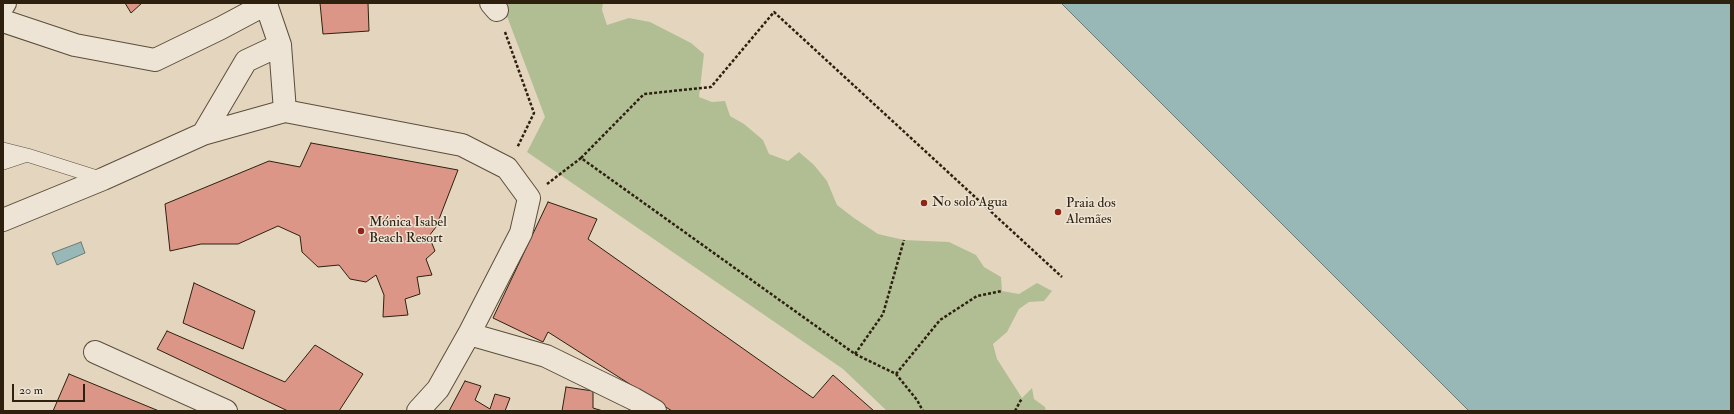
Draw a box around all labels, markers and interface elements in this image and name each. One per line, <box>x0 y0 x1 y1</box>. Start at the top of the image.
place label: No solo Agua <box>932 195 1007 211</box>
place label: Praia dos Alemães <box>1066 196 1116 228</box>
marker: No solo Agua <box>919 198 929 208</box>
marker: Praia dos Alemães <box>1053 207 1063 217</box>
place label: Mónica Isabel Beach Resort <box>369 215 447 248</box>
marker: Mónica Isabel Beach Resort <box>356 226 366 236</box>
scale bar <box>14 376 87 402</box>
text: 20 m <box>19 383 43 398</box>

